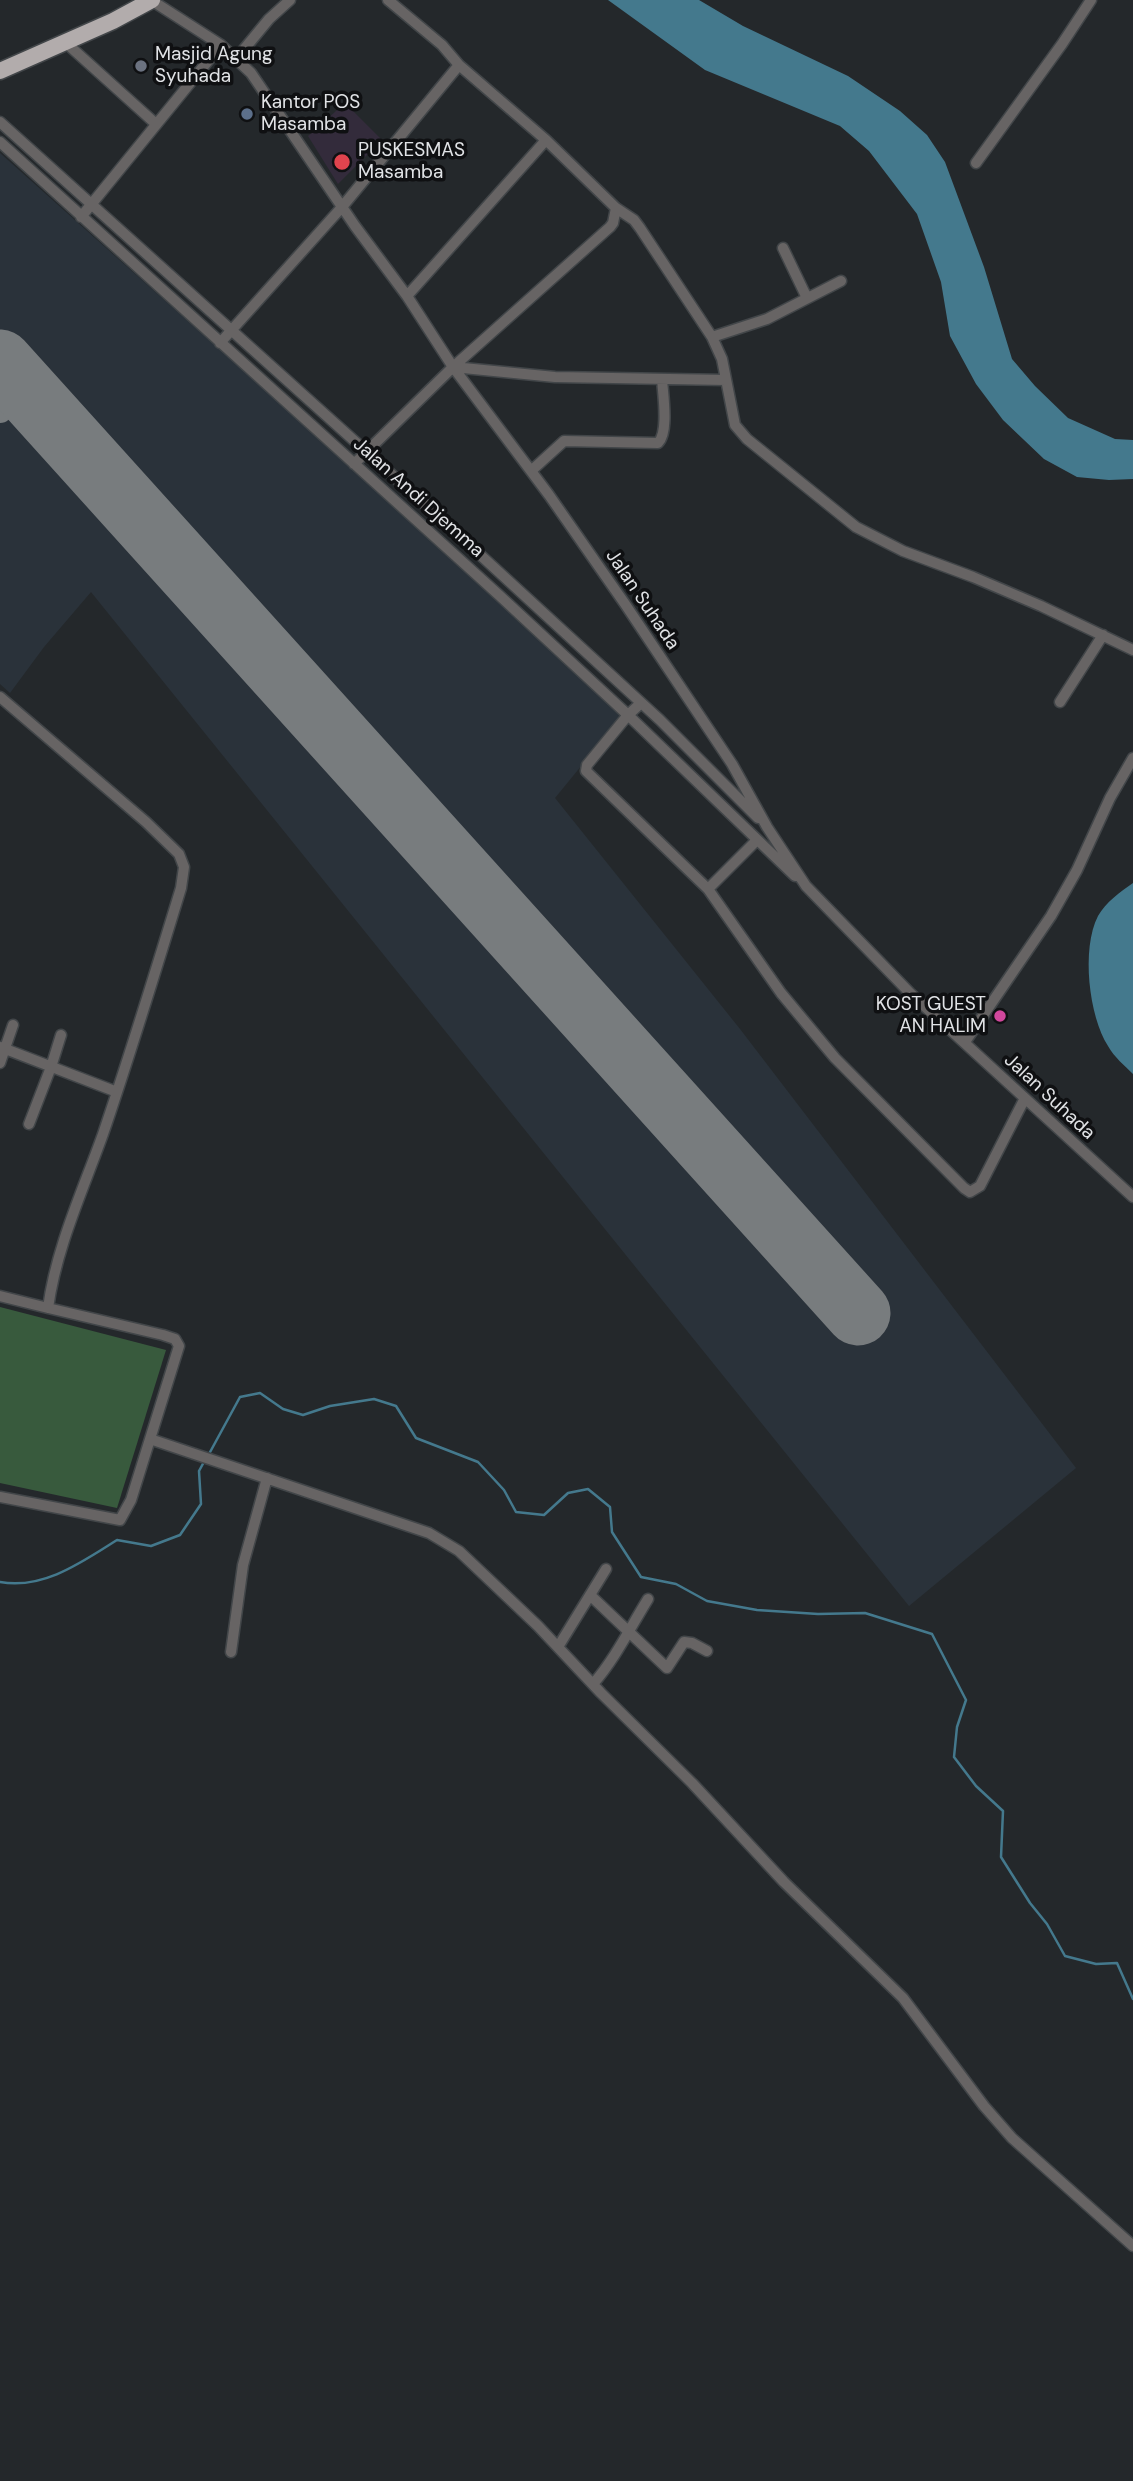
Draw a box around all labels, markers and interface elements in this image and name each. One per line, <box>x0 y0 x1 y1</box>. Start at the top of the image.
place label: Masjid Agung Syuhada <box>155 44 273 88</box>
marker: Masjid Agung Syuhada <box>133 58 149 74</box>
place label: Kantor POS Masamba <box>261 92 360 136</box>
marker: Kantor POS Masamba <box>239 106 255 122</box>
place label: PUSKESMAS Masamba <box>358 140 465 184</box>
marker: PUSKESMAS Masamba <box>332 152 352 172</box>
street label: Jalan Andi Djemma <box>348 433 488 563</box>
street label: Jalan Suhada <box>600 546 684 654</box>
place label: KOST GUEST AN HALIM <box>876 994 986 1038</box>
marker: KOST GUEST AN HALIM <box>992 1008 1008 1024</box>
street label: Jalan Suhada <box>999 1049 1099 1145</box>

